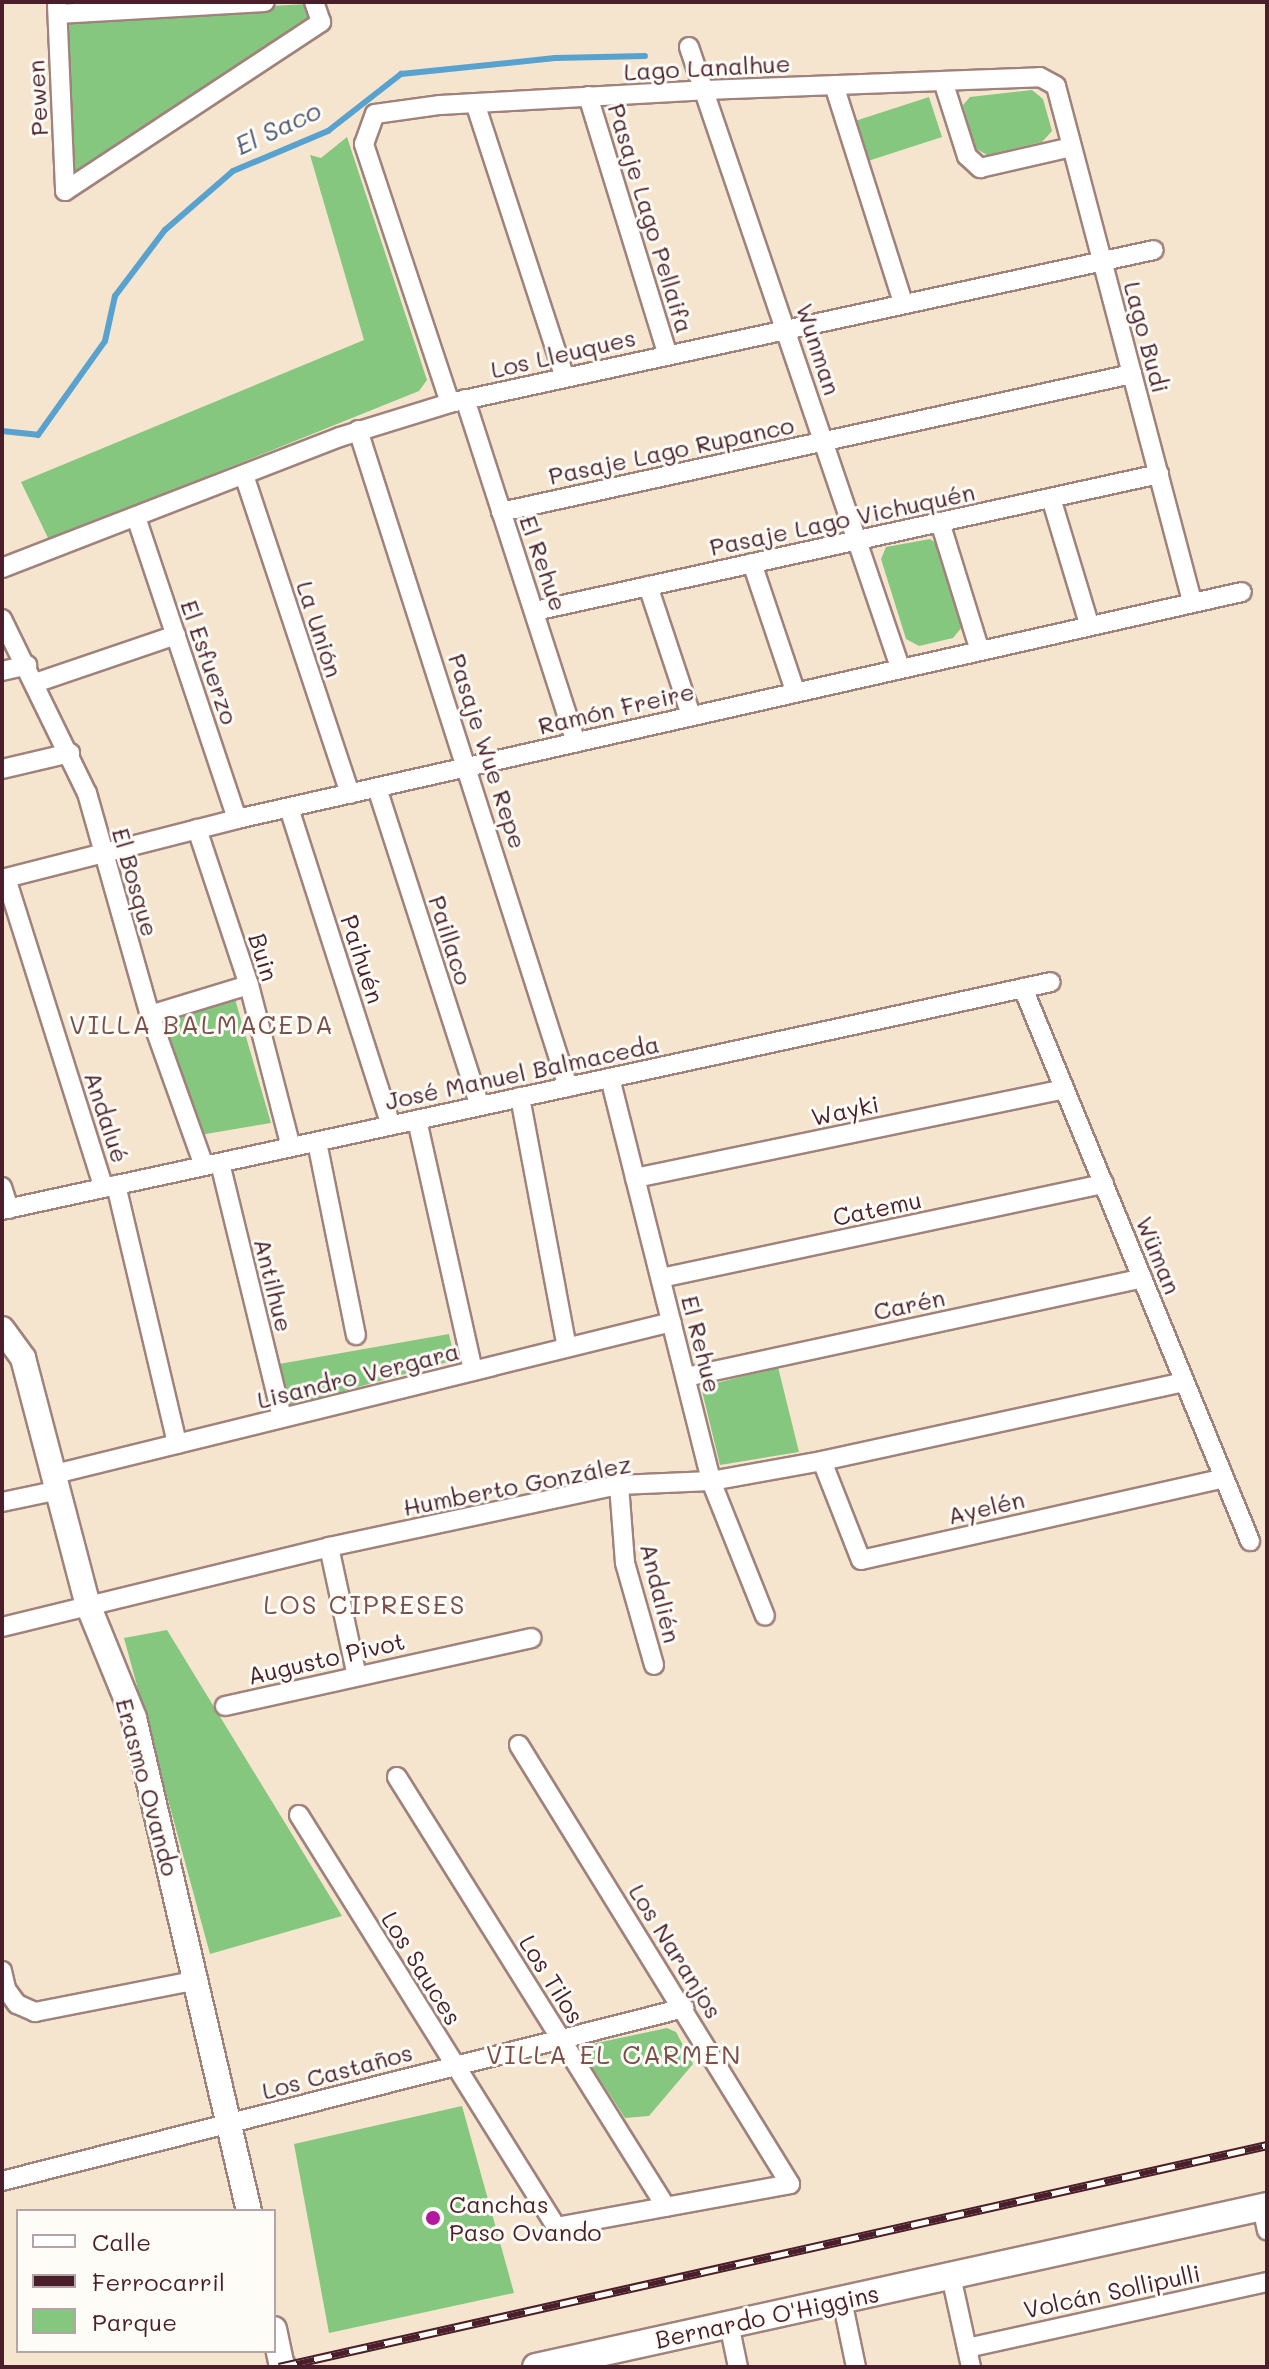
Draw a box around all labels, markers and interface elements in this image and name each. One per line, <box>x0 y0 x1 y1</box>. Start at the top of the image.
street label: Lago Lanalhue <box>623 48 791 86</box>
street label: Pewen <box>21 59 53 137</box>
water label: El Saco <box>230 95 326 161</box>
street label: Pasaje Lago Pellaifa <box>602 100 700 336</box>
street label: Lago Budi <box>1118 278 1176 396</box>
street label: Wunman <box>791 299 847 399</box>
street label: Los Lleuques <box>488 322 638 384</box>
street label: Pasaje Lago Rupanco <box>546 410 796 490</box>
street label: Pasaje Lago Vichuquén <box>707 477 977 561</box>
street label: El Rehue <box>514 511 574 615</box>
street label: La Unión <box>291 577 349 681</box>
street label: El Esfuerzo <box>175 596 245 728</box>
street label: Pasaje Wue Repe <box>443 650 533 852</box>
street label: Ramón Freire <box>535 676 697 740</box>
street label: El Bosque <box>107 824 165 940</box>
street label: Paillaco <box>423 892 479 988</box>
street label: Paihuén <box>335 911 391 1007</box>
street label: Buin <box>243 930 285 984</box>
district label: VILLA BALMACEDA <box>69 1009 335 1041</box>
street label: José Manuel Balmaceda <box>382 1029 662 1115</box>
street label: Andalué <box>79 1068 135 1166</box>
street label: Wayki <box>808 1089 882 1131</box>
street label: Catemu <box>830 1185 924 1231</box>
street label: Wüman <box>1130 1212 1188 1298</box>
street label: Antilhue <box>248 1235 300 1335</box>
street label: Carén <box>871 1282 947 1326</box>
street label: El Rehue <box>676 1292 728 1396</box>
street label: Lisandro Vergara <box>254 1336 462 1414</box>
street label: Humberto González <box>400 1449 634 1521</box>
street label: Ayelén <box>945 1484 1027 1530</box>
street label: Andalién <box>635 1540 687 1646</box>
district label: LOS CIPRESES <box>264 1589 466 1621</box>
street label: Augusto Pivot <box>245 1626 407 1690</box>
street label: Erasmo Ovando <box>110 1695 186 1879</box>
street label: Los Naranjos <box>623 1878 729 2024</box>
street label: Los Sauces <box>376 1906 468 2030</box>
street label: Los Tilos <box>514 1929 590 2029</box>
street label: Los Castaños <box>259 2037 415 2105</box>
district label: VILLA EL CARMEN <box>486 2039 742 2071</box>
place label: Canchas Paso Ovando <box>449 2190 602 2246</box>
legend <box>16 2209 276 2353</box>
marker: Canchas Paso Ovando <box>424 2209 442 2227</box>
text: Calle <box>92 2226 151 2257</box>
street label: Volcán Sollipulli <box>1021 2258 1203 2324</box>
text: Ferrocarril <box>92 2266 225 2297</box>
street label: Bernardo O'Higgins <box>652 2278 882 2354</box>
text: Parque <box>92 2306 177 2337</box>

